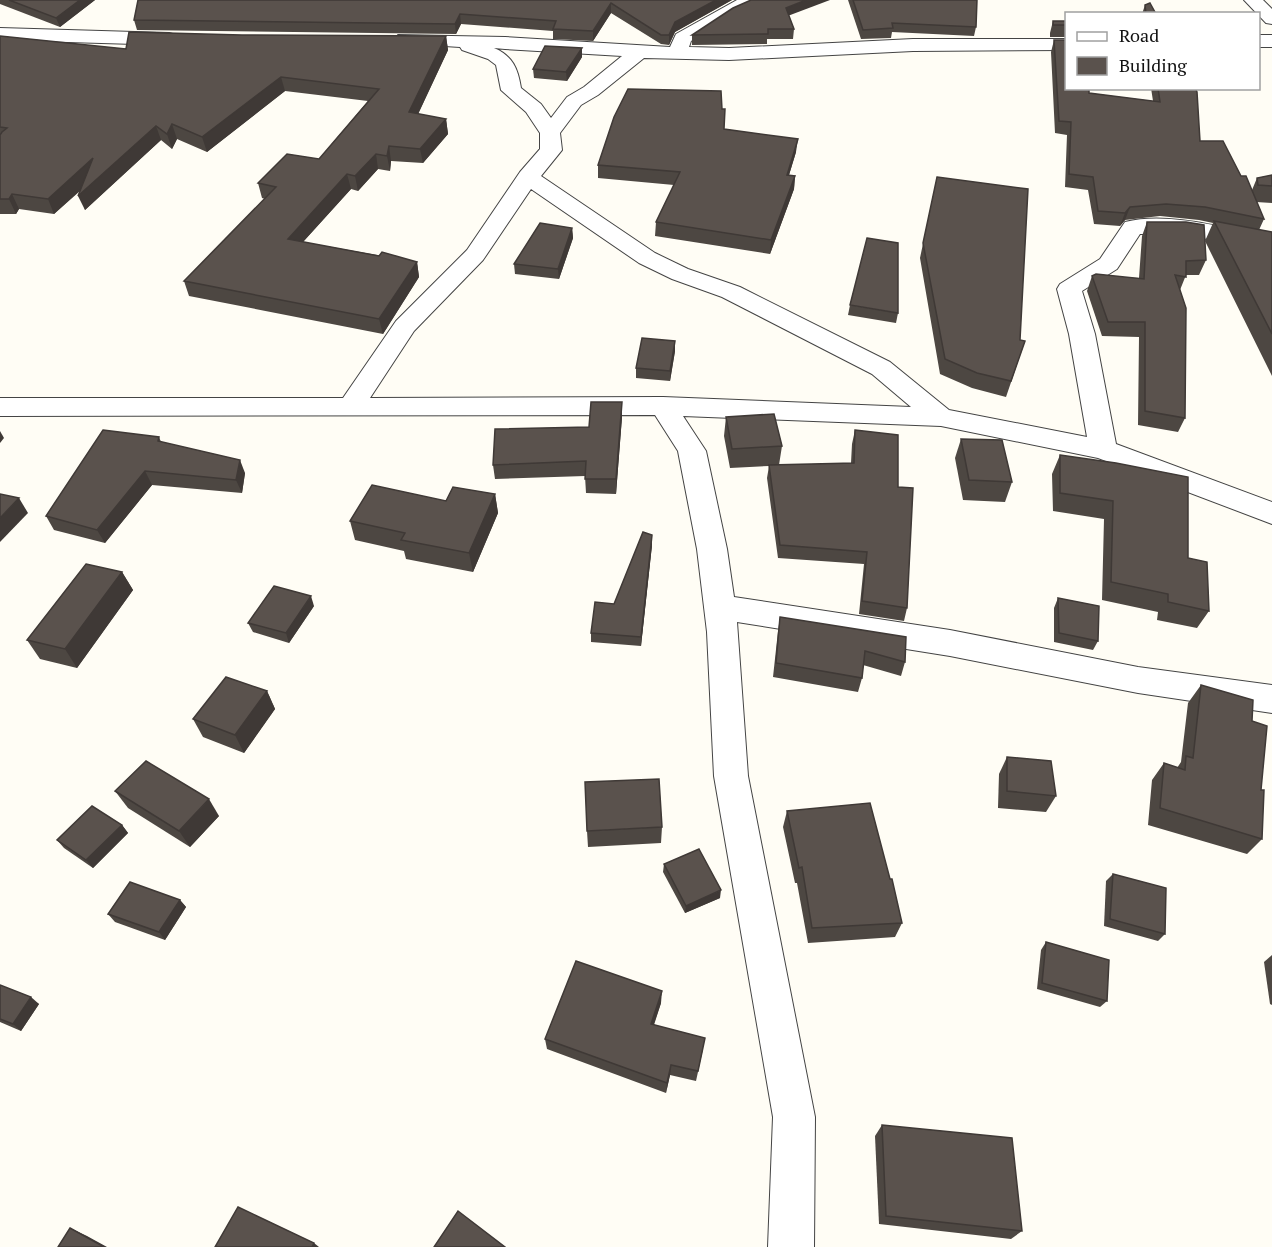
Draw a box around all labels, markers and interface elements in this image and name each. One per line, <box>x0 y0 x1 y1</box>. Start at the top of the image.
legend <box>1065 12 1260 90</box>
text: Road <box>1119 23 1159 47</box>
text: Building <box>1119 53 1187 77</box>

